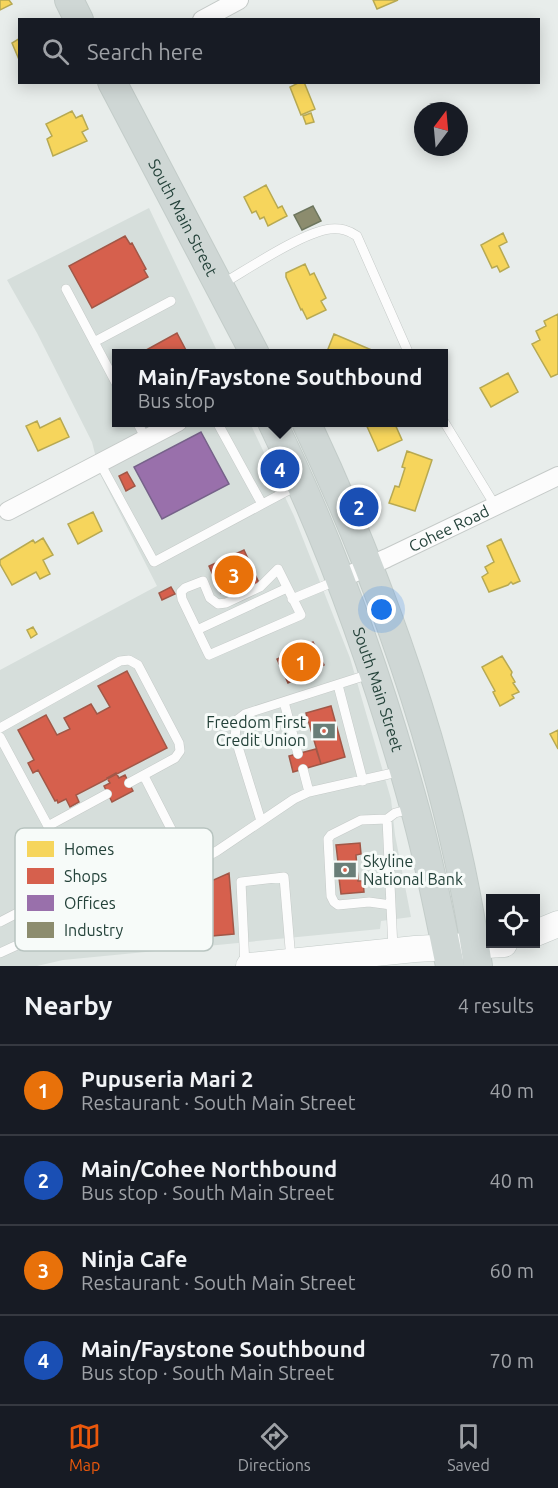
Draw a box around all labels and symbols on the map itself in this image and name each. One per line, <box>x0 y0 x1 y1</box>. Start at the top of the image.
north arrow <box>414 102 468 156</box>
street label: South Main Street <box>145 156 222 280</box>
pin: 4 <box>260 446 300 492</box>
pin: 2 <box>340 484 378 530</box>
street label: Cohee Road <box>406 502 492 555</box>
pin: 3 <box>214 552 254 598</box>
your location <box>367 595 396 624</box>
street label: South Main Street <box>350 625 407 754</box>
pin: 1 <box>282 640 320 684</box>
place label: Freedom First Credit Union <box>206 713 307 749</box>
bank icon: Freedom First Credit Union <box>311 718 337 744</box>
legend <box>15 828 213 951</box>
text: Homes <box>64 840 114 858</box>
place label: Skyline National Bank <box>363 852 463 888</box>
bank icon: Skyline National Bank <box>332 857 358 883</box>
text: Shops <box>64 867 107 885</box>
text: Offices <box>64 894 116 912</box>
text: Industry <box>64 921 123 939</box>

